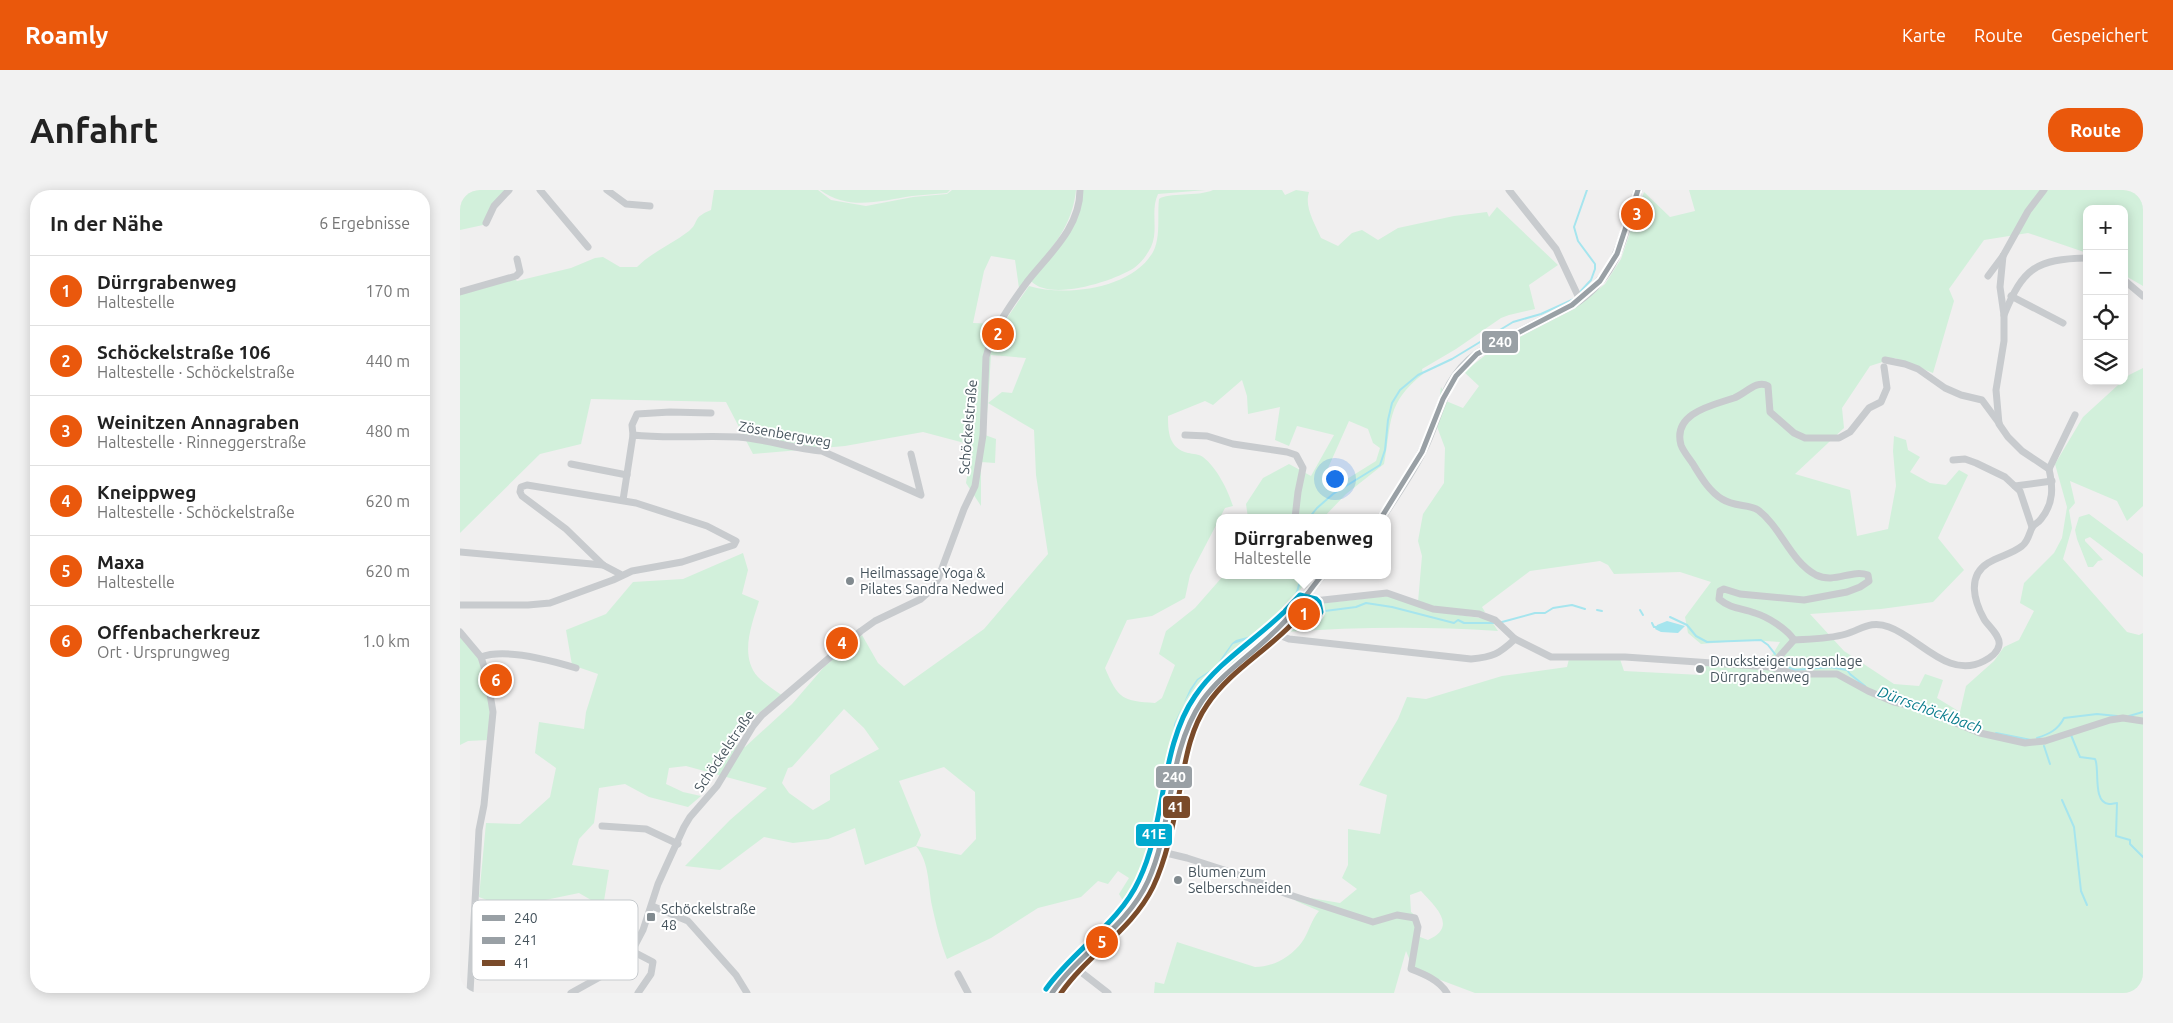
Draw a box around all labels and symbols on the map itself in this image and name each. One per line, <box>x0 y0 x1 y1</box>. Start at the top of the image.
pin: 3 <box>1621 195 1653 233</box>
pin: 2 <box>982 315 1014 353</box>
line badge: 240 <box>1481 330 1519 354</box>
text: 240 <box>1488 334 1512 350</box>
street label: Schöckelstraße <box>956 379 980 475</box>
street label: Zösenbergweg <box>737 418 833 450</box>
your location <box>1322 466 1348 492</box>
place label: Heilmassage Yoga & Pilates Sandra Nedwed <box>860 565 1004 597</box>
marker: Heilmassage Yoga & Pilates Sandra Nedwed <box>844 575 856 587</box>
pin: 1 <box>1288 595 1320 633</box>
pin: 4 <box>826 624 858 662</box>
place label: Drucksteigerungsanlage Dürrgrabenweg <box>1710 653 1863 685</box>
pin: 6 <box>480 661 512 699</box>
marker: Drucksteigerungsanlage Dürrgrabenweg <box>1694 663 1706 675</box>
water label: Dürrschöcklbach <box>1876 683 1985 736</box>
street label: Schöckelstraße <box>691 707 757 795</box>
line badge: 240 <box>1155 765 1193 789</box>
text: 240 <box>1162 769 1186 785</box>
line badge: 41 <box>1162 795 1191 819</box>
text: 41 <box>1168 799 1184 815</box>
line badge: 41E <box>1135 823 1173 847</box>
text: 41E <box>1142 826 1166 842</box>
place label: Blumen zum Selberschneiden <box>1188 864 1292 896</box>
marker: Blumen zum Selberschneiden <box>1172 874 1184 886</box>
legend <box>472 900 638 980</box>
place label: Schöckelstraße 48 <box>661 901 756 933</box>
text: 240 <box>514 910 538 926</box>
marker: Schöckelstraße 48 <box>645 911 657 923</box>
pin: 5 <box>1086 923 1118 961</box>
text: 241 <box>514 932 538 948</box>
text: 41 <box>514 955 530 971</box>

